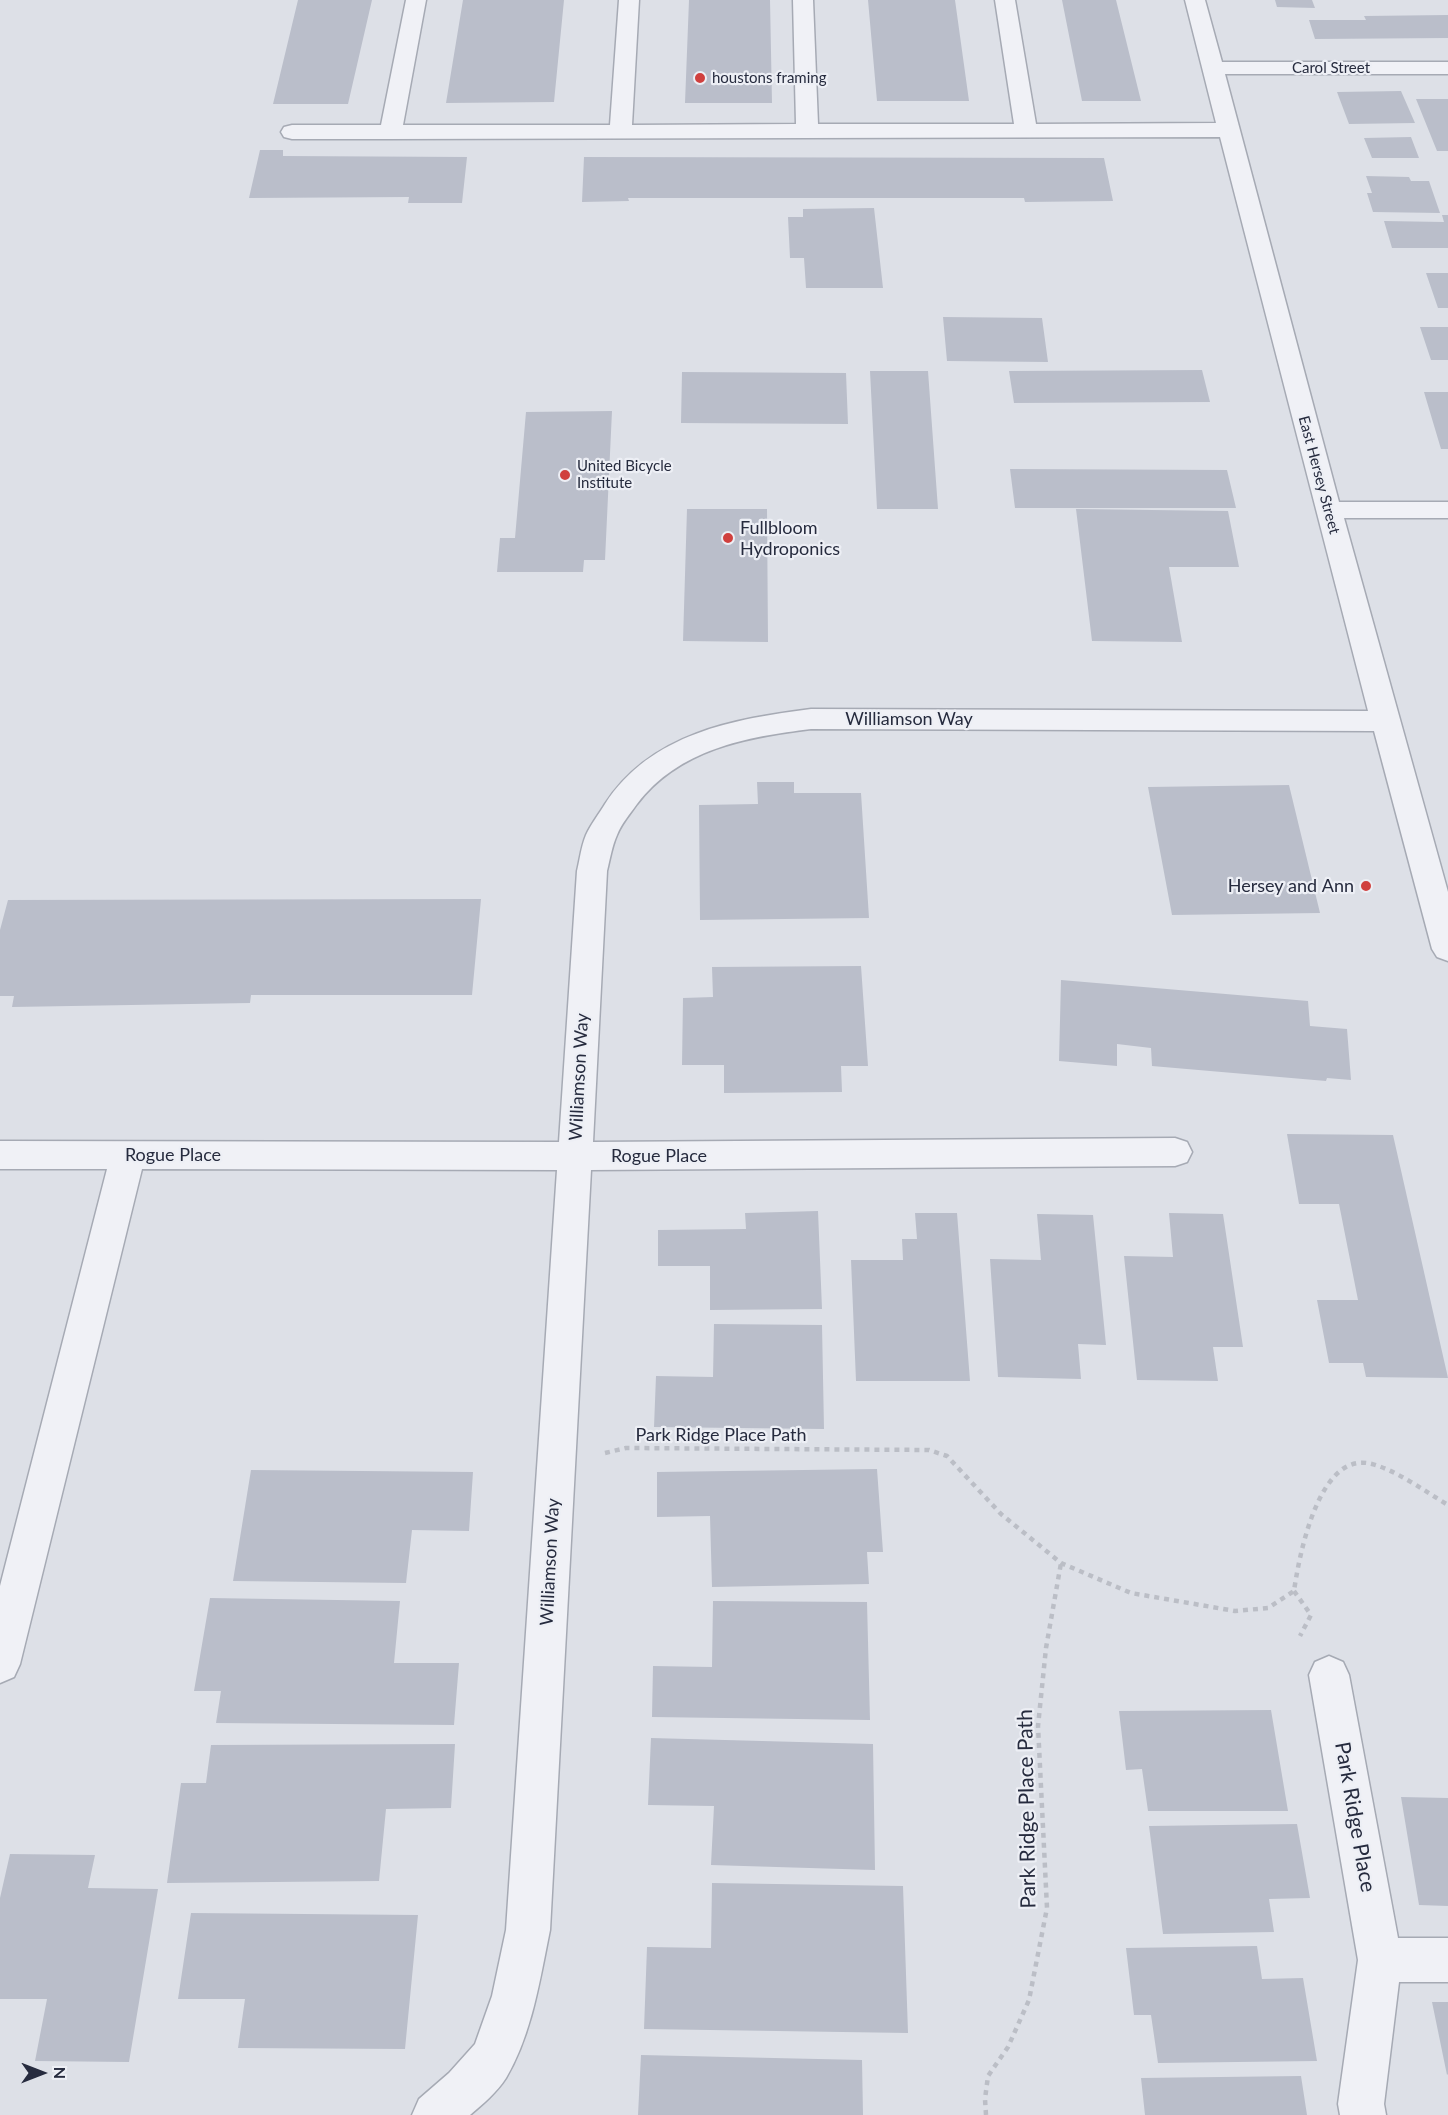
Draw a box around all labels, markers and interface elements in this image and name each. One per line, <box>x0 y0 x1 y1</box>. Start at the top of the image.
street label: Carol Street <box>1292 59 1370 77</box>
place label: houstons framing <box>712 69 826 87</box>
marker: houstons framing <box>693 71 707 85</box>
street label: East Hersey Street <box>1295 414 1343 536</box>
place label: United Bicycle Institute <box>577 457 672 492</box>
marker: United Bicycle Institute <box>558 468 572 482</box>
place label: Fullbloom Hydroponics <box>740 517 840 560</box>
marker: Fullbloom Hydroponics <box>721 531 735 545</box>
street label: Williamson Way <box>845 708 973 730</box>
place label: Hersey and Ann <box>1228 875 1354 897</box>
marker: Hersey and Ann <box>1359 879 1373 893</box>
street label: Williamson Way <box>565 1013 593 1141</box>
street label: Rogue Place <box>125 1144 221 1166</box>
street label: Rogue Place <box>611 1145 707 1167</box>
street label: Park Ridge Place Path <box>636 1424 806 1446</box>
street label: Williamson Way <box>536 1498 564 1626</box>
street label: Park Ridge Place Path <box>1013 1709 1041 1909</box>
street label: Park Ridge Place <box>1329 1740 1381 1894</box>
north arrow <box>12 2043 72 2103</box>
text: N <box>51 2067 70 2079</box>

